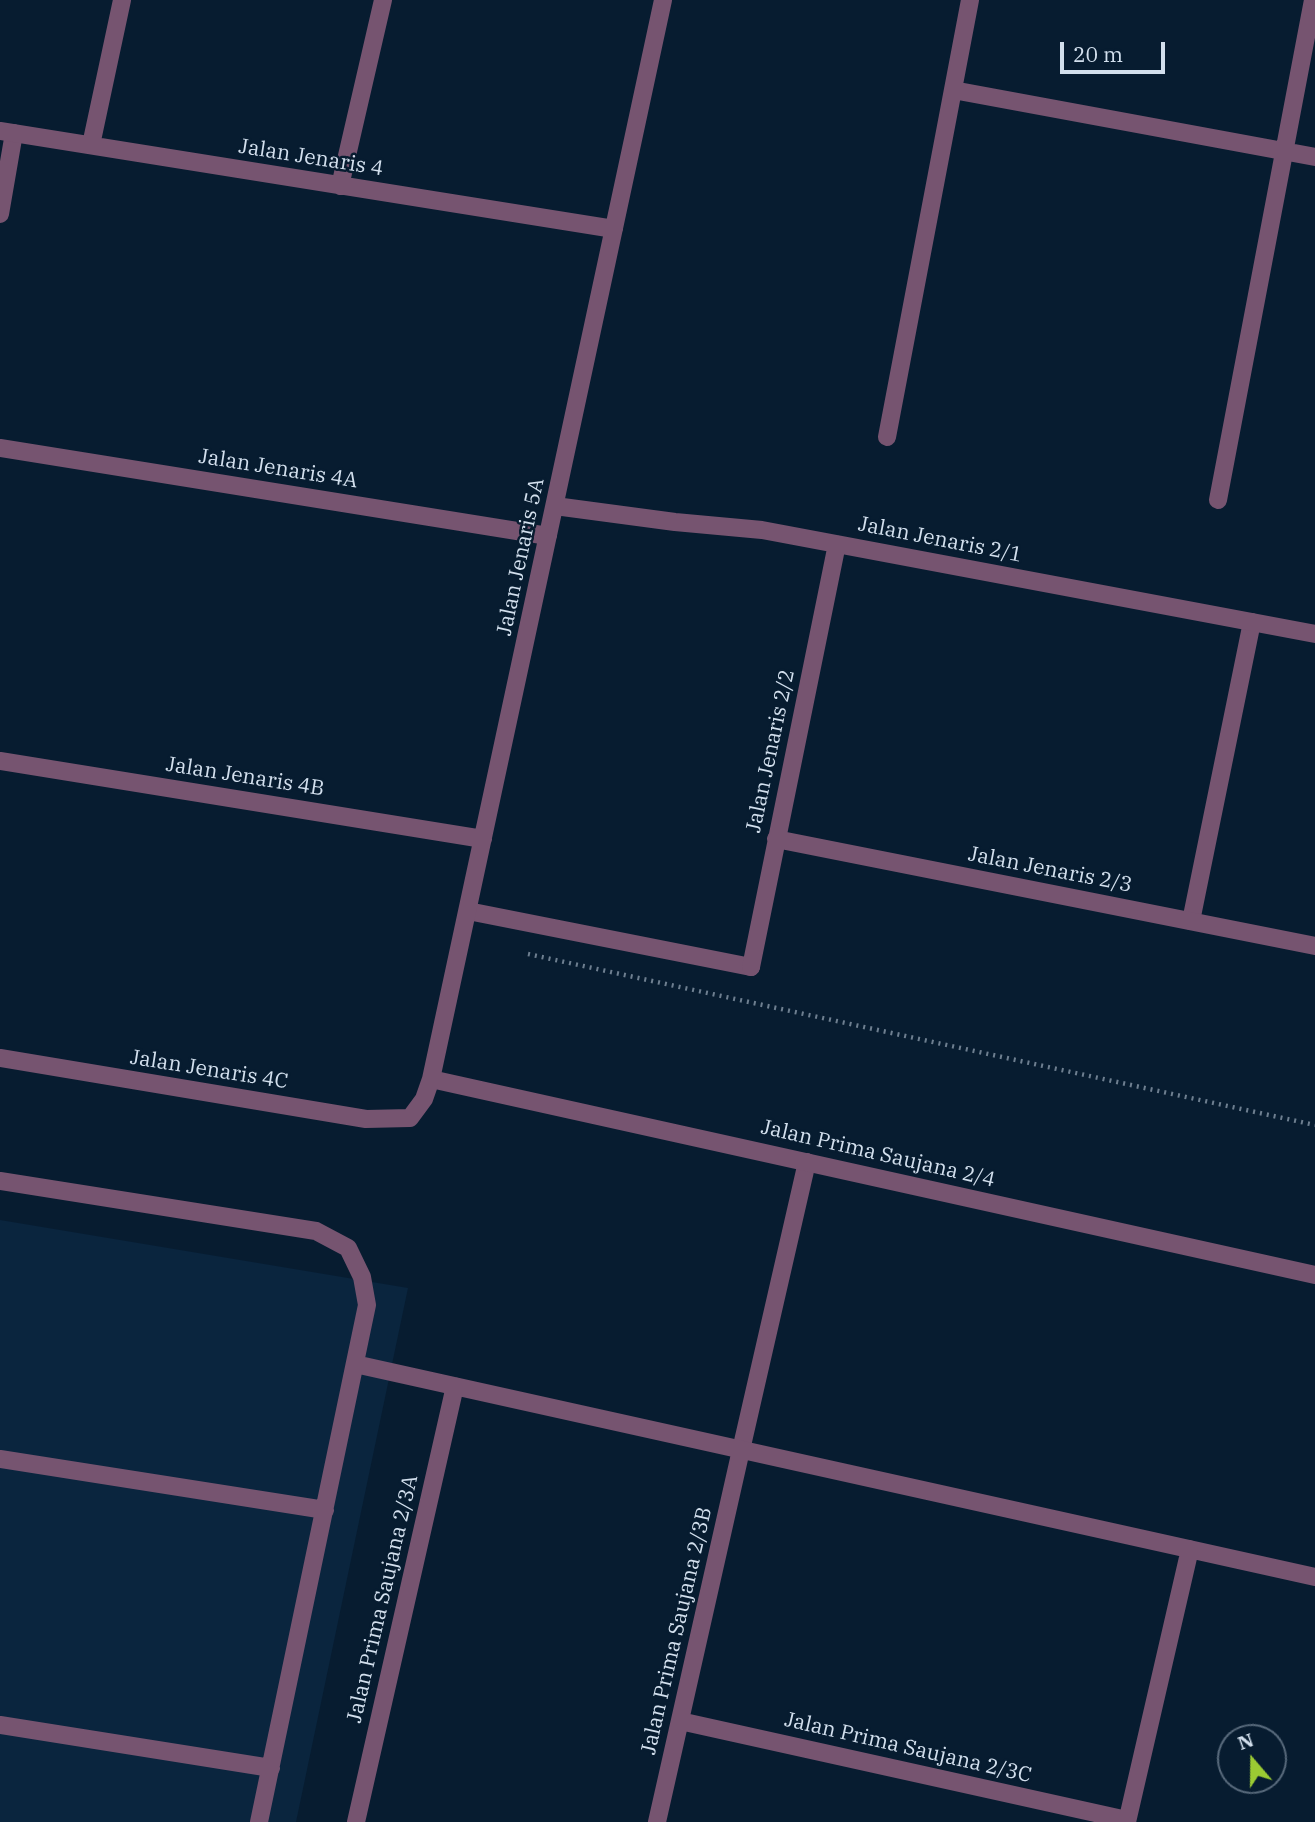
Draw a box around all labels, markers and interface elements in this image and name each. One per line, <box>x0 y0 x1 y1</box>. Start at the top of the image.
scale bar <box>1063 28 1168 72</box>
text: 20 m <box>1073 40 1123 68</box>
street label: Jalan Jenaris 4 <box>237 134 385 182</box>
street label: Jalan Jenaris 4A <box>197 444 359 494</box>
street label: Jalan Jenaris 5A <box>492 476 550 638</box>
street label: Jalan Jenaris 2/1 <box>856 512 1024 568</box>
street label: Jalan Jenaris 2/2 <box>741 667 801 835</box>
street label: Jalan Jenaris 4B <box>164 752 326 802</box>
street label: Jalan Jenaris 2/3 <box>966 842 1134 898</box>
street label: Jalan Jenaris 4C <box>128 1045 290 1095</box>
street label: Jalan Prima Saujana 2/4 <box>759 1115 997 1193</box>
street label: Jalan Prima Saujana 2/3A <box>342 1473 424 1725</box>
street label: Jalan Prima Saujana 2/3B <box>636 1505 718 1757</box>
street label: Jalan Prima Saujana 2/3C <box>782 1707 1034 1789</box>
north arrow <box>1217 1724 1287 1794</box>
text: N <box>1234 1727 1257 1755</box>

